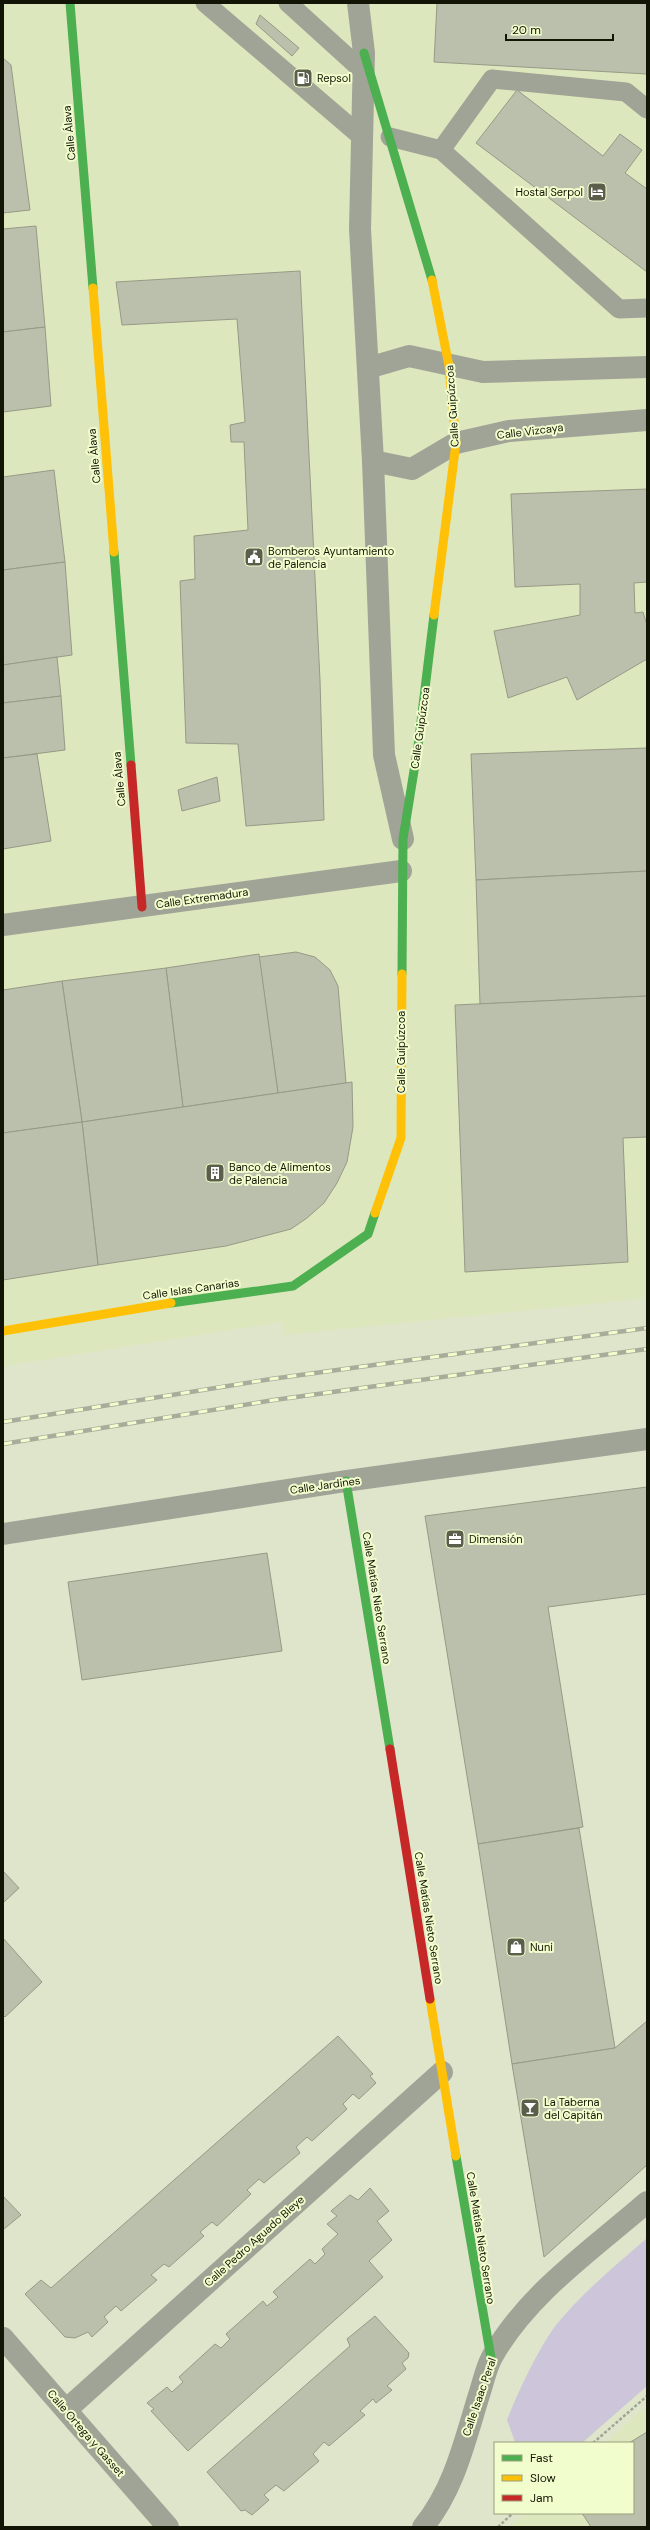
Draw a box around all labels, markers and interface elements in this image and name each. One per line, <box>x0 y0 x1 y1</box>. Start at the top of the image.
scale bar <box>506 16 613 42</box>
text: 20 m <box>512 22 541 38</box>
fuel station icon: Repsol <box>292 67 314 89</box>
place label: Repsol <box>317 71 351 85</box>
street label: Calle Álava <box>60 105 78 161</box>
hotel icon: Hostal Serpol <box>586 181 608 203</box>
place label: Hostal Serpol <box>515 185 583 199</box>
street label: Calle Guipúzcoa <box>442 364 462 448</box>
street label: Calle Vizcaya <box>496 420 564 442</box>
street label: Calle Álava <box>85 428 103 484</box>
place label: Bomberos Ayuntamiento de Palencia <box>268 544 394 571</box>
public building icon: Bomberos Ayuntamiento de Palencia <box>243 546 265 568</box>
street label: Calle Guipúzcoa <box>407 686 433 770</box>
street label: Calle Álava <box>110 751 128 807</box>
street label: Calle Extremadura <box>155 885 249 911</box>
street label: Calle Guipúzcoa <box>394 1011 408 1093</box>
place label: Banco de Alimentos de Palencia <box>229 1160 331 1187</box>
building icon: Banco de Alimentos de Palencia <box>204 1162 226 1184</box>
street label: Calle Islas Canarias <box>142 1275 240 1303</box>
street label: Calle Jardines <box>289 1473 361 1497</box>
office icon: Dimensión <box>444 1528 466 1550</box>
street label: Calle Matías Nieto Serrano <box>360 1531 394 1665</box>
place label: Dimensión <box>469 1532 523 1546</box>
street label: Calle Matías Nieto Serrano <box>412 1851 446 1985</box>
shop icon: Nuni <box>505 1936 527 1958</box>
place label: Nuni <box>530 1940 553 1954</box>
place label: La Taberna del Capitán <box>544 2095 603 2122</box>
bar icon: La Taberna del Capitán <box>519 2097 541 2119</box>
street label: Calle Matías Nieto Serrano <box>464 2171 498 2305</box>
street label: Calle Pedro Aguado Bleye <box>201 2192 307 2290</box>
street label: Calle Isaac Peral <box>459 2356 499 2438</box>
street label: Calle Ortega y Gasset <box>44 2387 128 2479</box>
legend <box>494 2442 634 2514</box>
text: Fast <box>530 2450 553 2466</box>
text: Slow <box>530 2470 556 2486</box>
text: Jam <box>530 2490 553 2506</box>

